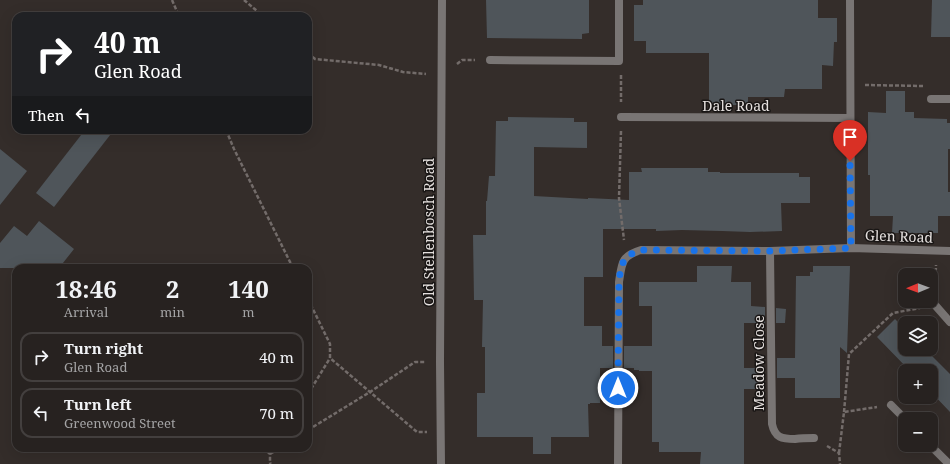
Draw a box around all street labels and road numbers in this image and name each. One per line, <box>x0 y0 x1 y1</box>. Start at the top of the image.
street label: Dale Road <box>702 96 770 115</box>
street label: Old Stellenbosch Road <box>419 157 438 306</box>
street label: Glen Road <box>865 225 934 247</box>
street label: Meadow Close <box>749 315 768 411</box>

